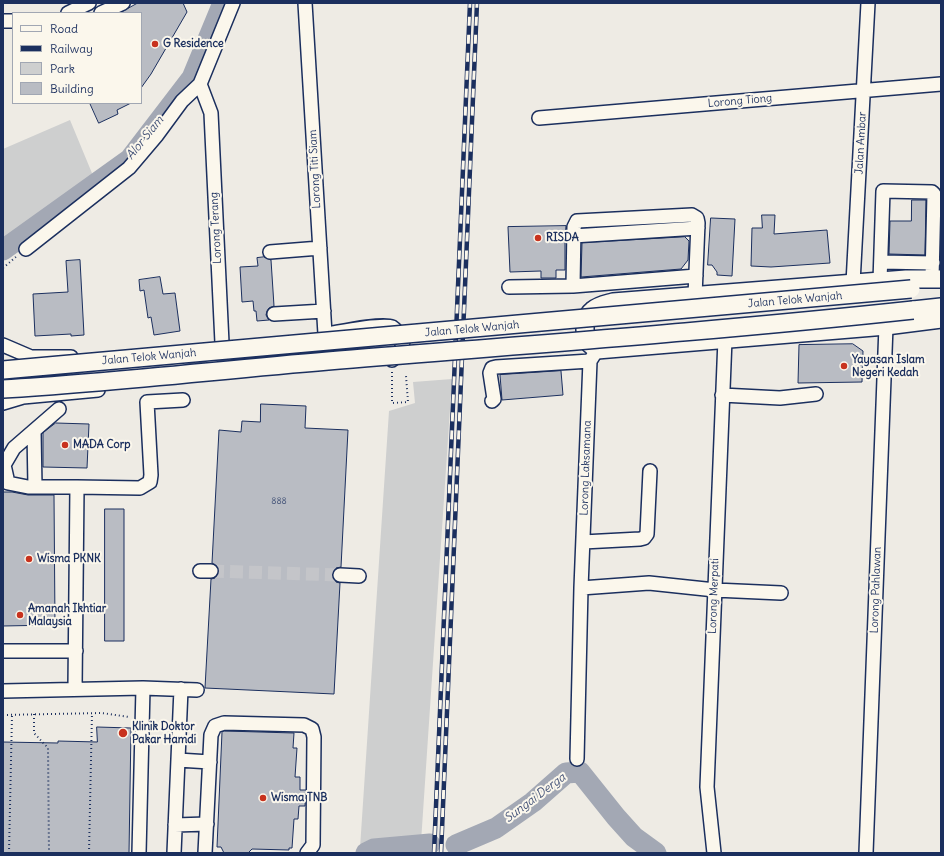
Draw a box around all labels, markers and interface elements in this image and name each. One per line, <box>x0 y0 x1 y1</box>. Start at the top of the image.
legend <box>12 12 142 104</box>
text: Road <box>50 21 78 36</box>
place label: G Residence <box>163 37 224 51</box>
marker: G Residence <box>150 39 160 49</box>
text: Railway <box>50 41 93 56</box>
text: Park <box>50 61 75 76</box>
text: Building <box>50 81 94 96</box>
street label: Lorong Tiong <box>707 92 773 110</box>
street label: Jalan Ambar <box>853 111 869 175</box>
water label: Alor Siam <box>123 113 167 163</box>
street label: Lorong Titi Siam <box>306 129 324 209</box>
street label: Lorong Terang <box>208 192 224 264</box>
place label: RISDA <box>546 231 579 245</box>
marker: RISDA <box>533 233 543 243</box>
street label: Jalan Telok Wanjah <box>747 289 843 311</box>
street label: Jalan Telok Wanjah <box>424 318 520 340</box>
street label: Jalan Telok Wanjah <box>101 346 197 368</box>
place label: Yayasan Islam Negeri Kedah <box>852 353 925 379</box>
marker: Yayasan Islam Negeri Kedah <box>839 361 849 371</box>
street label: Lorong Laksamana <box>578 420 594 516</box>
place label: MADA Corp <box>73 438 131 452</box>
marker: MADA Corp <box>60 440 70 450</box>
house number: 888 <box>271 496 287 506</box>
street label: Lorong Pahlawan <box>868 546 884 634</box>
place label: Wisma PKNK <box>37 552 101 566</box>
marker: Wisma PKNK <box>24 554 34 564</box>
street label: Lorong Merpati <box>706 558 722 634</box>
place label: Amanah Ikhtiar Malaysia <box>28 602 106 628</box>
marker: Amanah Ikhtiar Malaysia <box>15 610 25 620</box>
place label: Klinik Doktor Pakar Hamdi <box>132 720 196 746</box>
marker: Klinik Doktor Pakar Hamdi <box>117 727 129 739</box>
water label: Sungai Derga <box>502 770 568 826</box>
place label: Wisma TNB <box>271 791 328 805</box>
marker: Wisma TNB <box>258 793 268 803</box>

